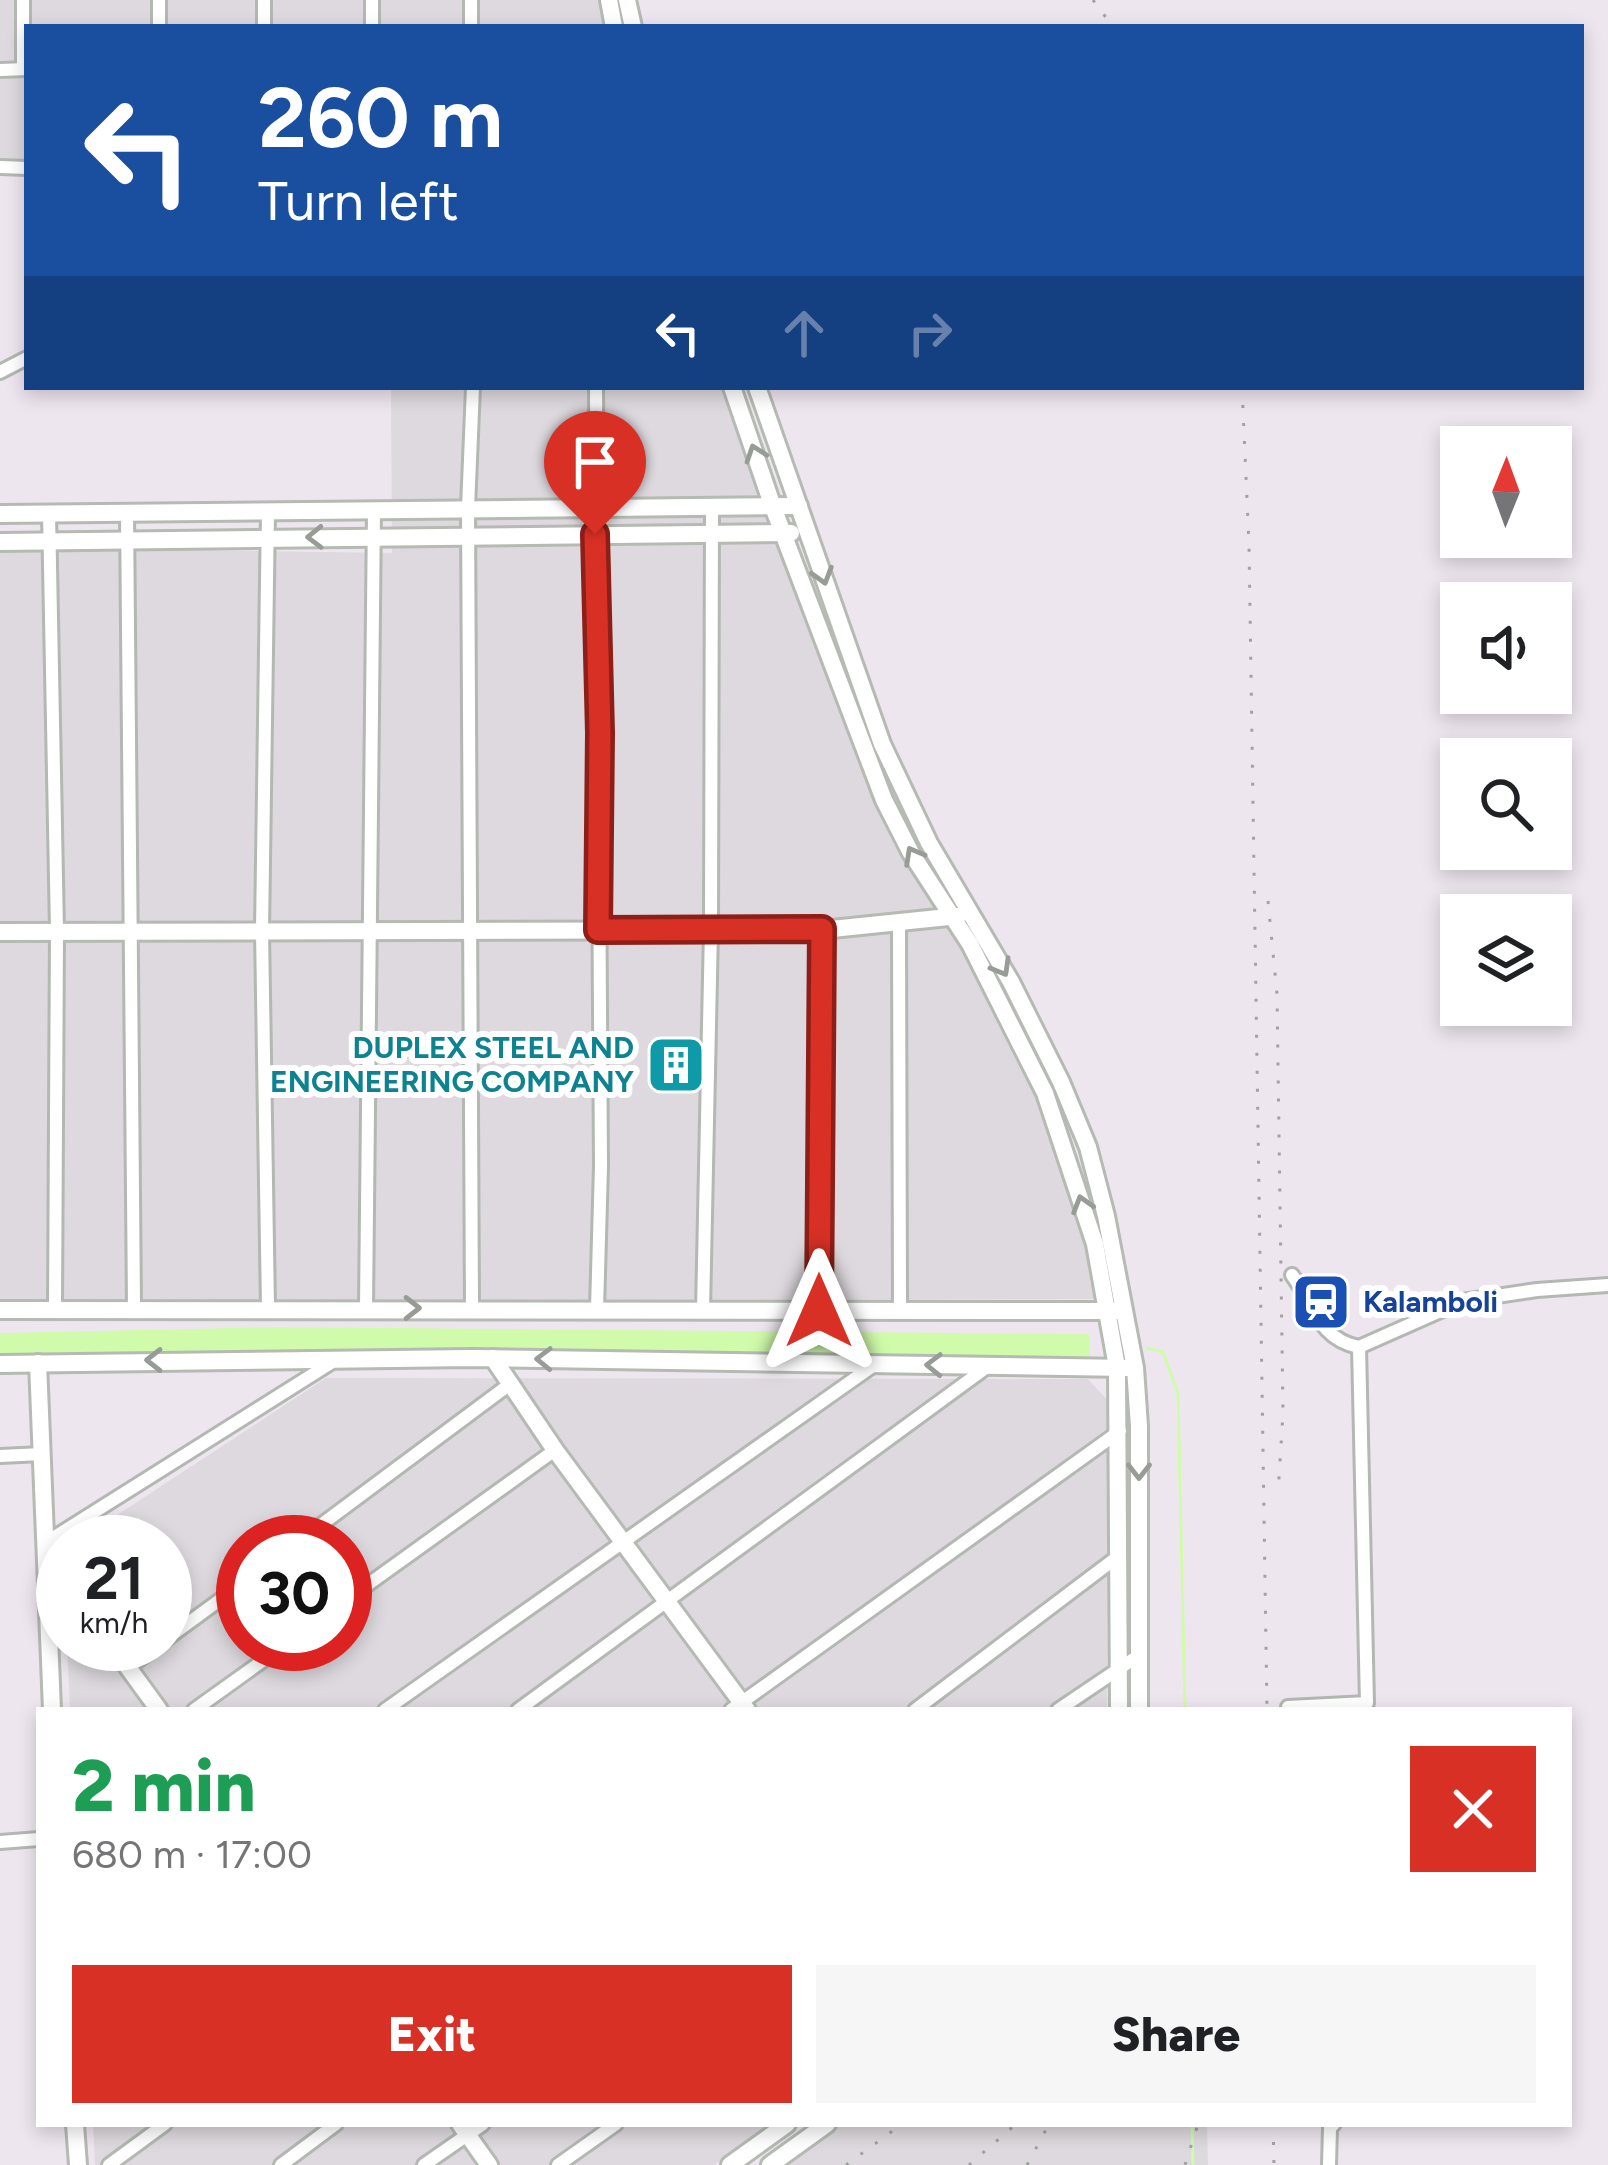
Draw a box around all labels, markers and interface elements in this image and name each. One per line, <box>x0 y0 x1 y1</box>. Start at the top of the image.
text: 260 m <box>258 67 503 168</box>
icon: left <box>60 72 216 228</box>
text: Turn left <box>258 169 459 234</box>
icon: left <box>645 300 711 366</box>
icon: ahead <box>771 300 837 366</box>
icon: right <box>897 300 963 366</box>
pin <box>544 411 646 534</box>
north arrow <box>1440 426 1572 558</box>
map controls <box>1440 426 1572 1026</box>
icon: arrive <box>562 429 628 495</box>
one-way arrow <box>744 443 769 464</box>
one-way arrow <box>305 524 324 550</box>
one-way arrow <box>809 565 834 586</box>
button: sound <box>1440 582 1572 714</box>
button: search <box>1440 738 1572 870</box>
one-way arrow <box>904 846 927 867</box>
button: layers <box>1440 894 1572 1026</box>
one-way arrow <box>988 955 1011 977</box>
place label: DUPLEX STEEL AND ENGINEERING COMPANY <box>270 1029 635 1100</box>
building icon: DUPLEX STEEL AND ENGINEERING COMPANY <box>645 1034 707 1096</box>
one-way arrow <box>1072 1194 1097 1215</box>
position arrow <box>756 1248 882 1374</box>
station icon: Kalamboli <box>1290 1271 1352 1333</box>
place label: Kalamboli <box>1363 1283 1498 1320</box>
one-way arrow <box>404 1295 422 1321</box>
one-way arrow <box>144 1347 163 1373</box>
one-way arrow <box>534 1347 553 1373</box>
one-way arrow <box>924 1352 943 1378</box>
one-way arrow <box>1126 1463 1152 1481</box>
speed limit sign: 30 <box>216 1515 372 1671</box>
text: 21 <box>84 1542 144 1614</box>
text: km/h <box>80 1604 148 1641</box>
text: 2 min <box>72 1743 256 1829</box>
button: close <box>1410 1746 1536 1872</box>
text: 680 m · 17:00 <box>72 1831 312 1878</box>
button: Exit <box>72 1965 792 2103</box>
button: Share <box>816 1965 1536 2103</box>

